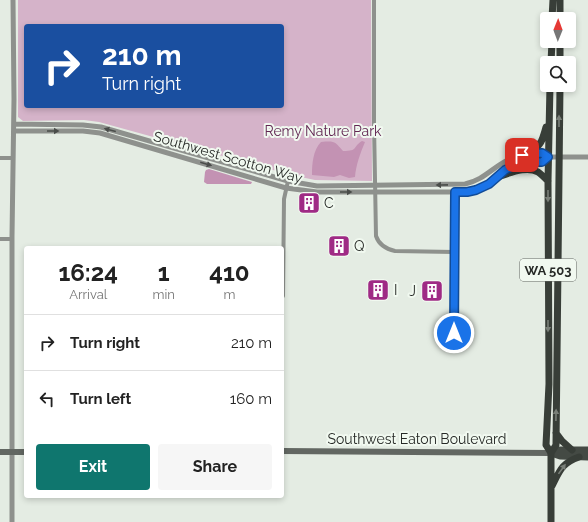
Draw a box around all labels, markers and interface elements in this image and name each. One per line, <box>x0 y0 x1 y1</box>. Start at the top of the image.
north arrow <box>540 12 576 48</box>
map controls <box>540 12 576 92</box>
text: 210 m <box>102 39 182 72</box>
icon: right <box>36 40 88 92</box>
button: search <box>540 56 576 92</box>
text: Turn right <box>102 73 181 94</box>
one-way arrow <box>556 115 563 127</box>
park label: Remy Nature Park <box>264 123 382 139</box>
one-way arrow <box>104 126 116 132</box>
one-way arrow <box>47 128 60 134</box>
street label: Southwest Scotton Way <box>152 128 305 186</box>
pin <box>505 138 539 172</box>
icon: arrive <box>511 144 533 166</box>
one-way arrow <box>200 161 212 167</box>
one-way arrow <box>435 182 448 188</box>
one-way arrow <box>340 189 353 195</box>
building icon: C <box>296 190 322 216</box>
one-way arrow <box>545 190 551 203</box>
place label: C <box>324 195 334 211</box>
building icon: Q <box>326 233 352 259</box>
place label: Q <box>354 238 365 254</box>
text: 16:24 <box>58 258 118 287</box>
text: 1 <box>158 258 170 287</box>
text: 410 <box>209 258 250 287</box>
road number: WA 503 <box>520 259 576 281</box>
building icon: I <box>365 277 391 303</box>
building icon: J <box>419 278 445 304</box>
place label: I <box>394 282 397 298</box>
place label: J <box>409 283 416 299</box>
text: Arrival <box>69 287 107 302</box>
text: min <box>152 287 175 302</box>
text: m <box>223 287 235 302</box>
position arrow <box>433 312 475 354</box>
one-way arrow <box>545 320 551 333</box>
icon: right <box>36 332 58 354</box>
text: Turn right <box>70 334 140 352</box>
text: 210 m <box>231 334 272 352</box>
icon: left <box>36 388 58 410</box>
text: Turn left <box>70 390 131 408</box>
text: 160 m <box>230 390 272 408</box>
one-way arrow <box>553 408 559 421</box>
street label: Southwest Eaton Boulevard <box>327 431 507 447</box>
button: Exit <box>36 444 150 490</box>
button: Share <box>158 444 272 490</box>
one-way arrow <box>558 463 566 474</box>

